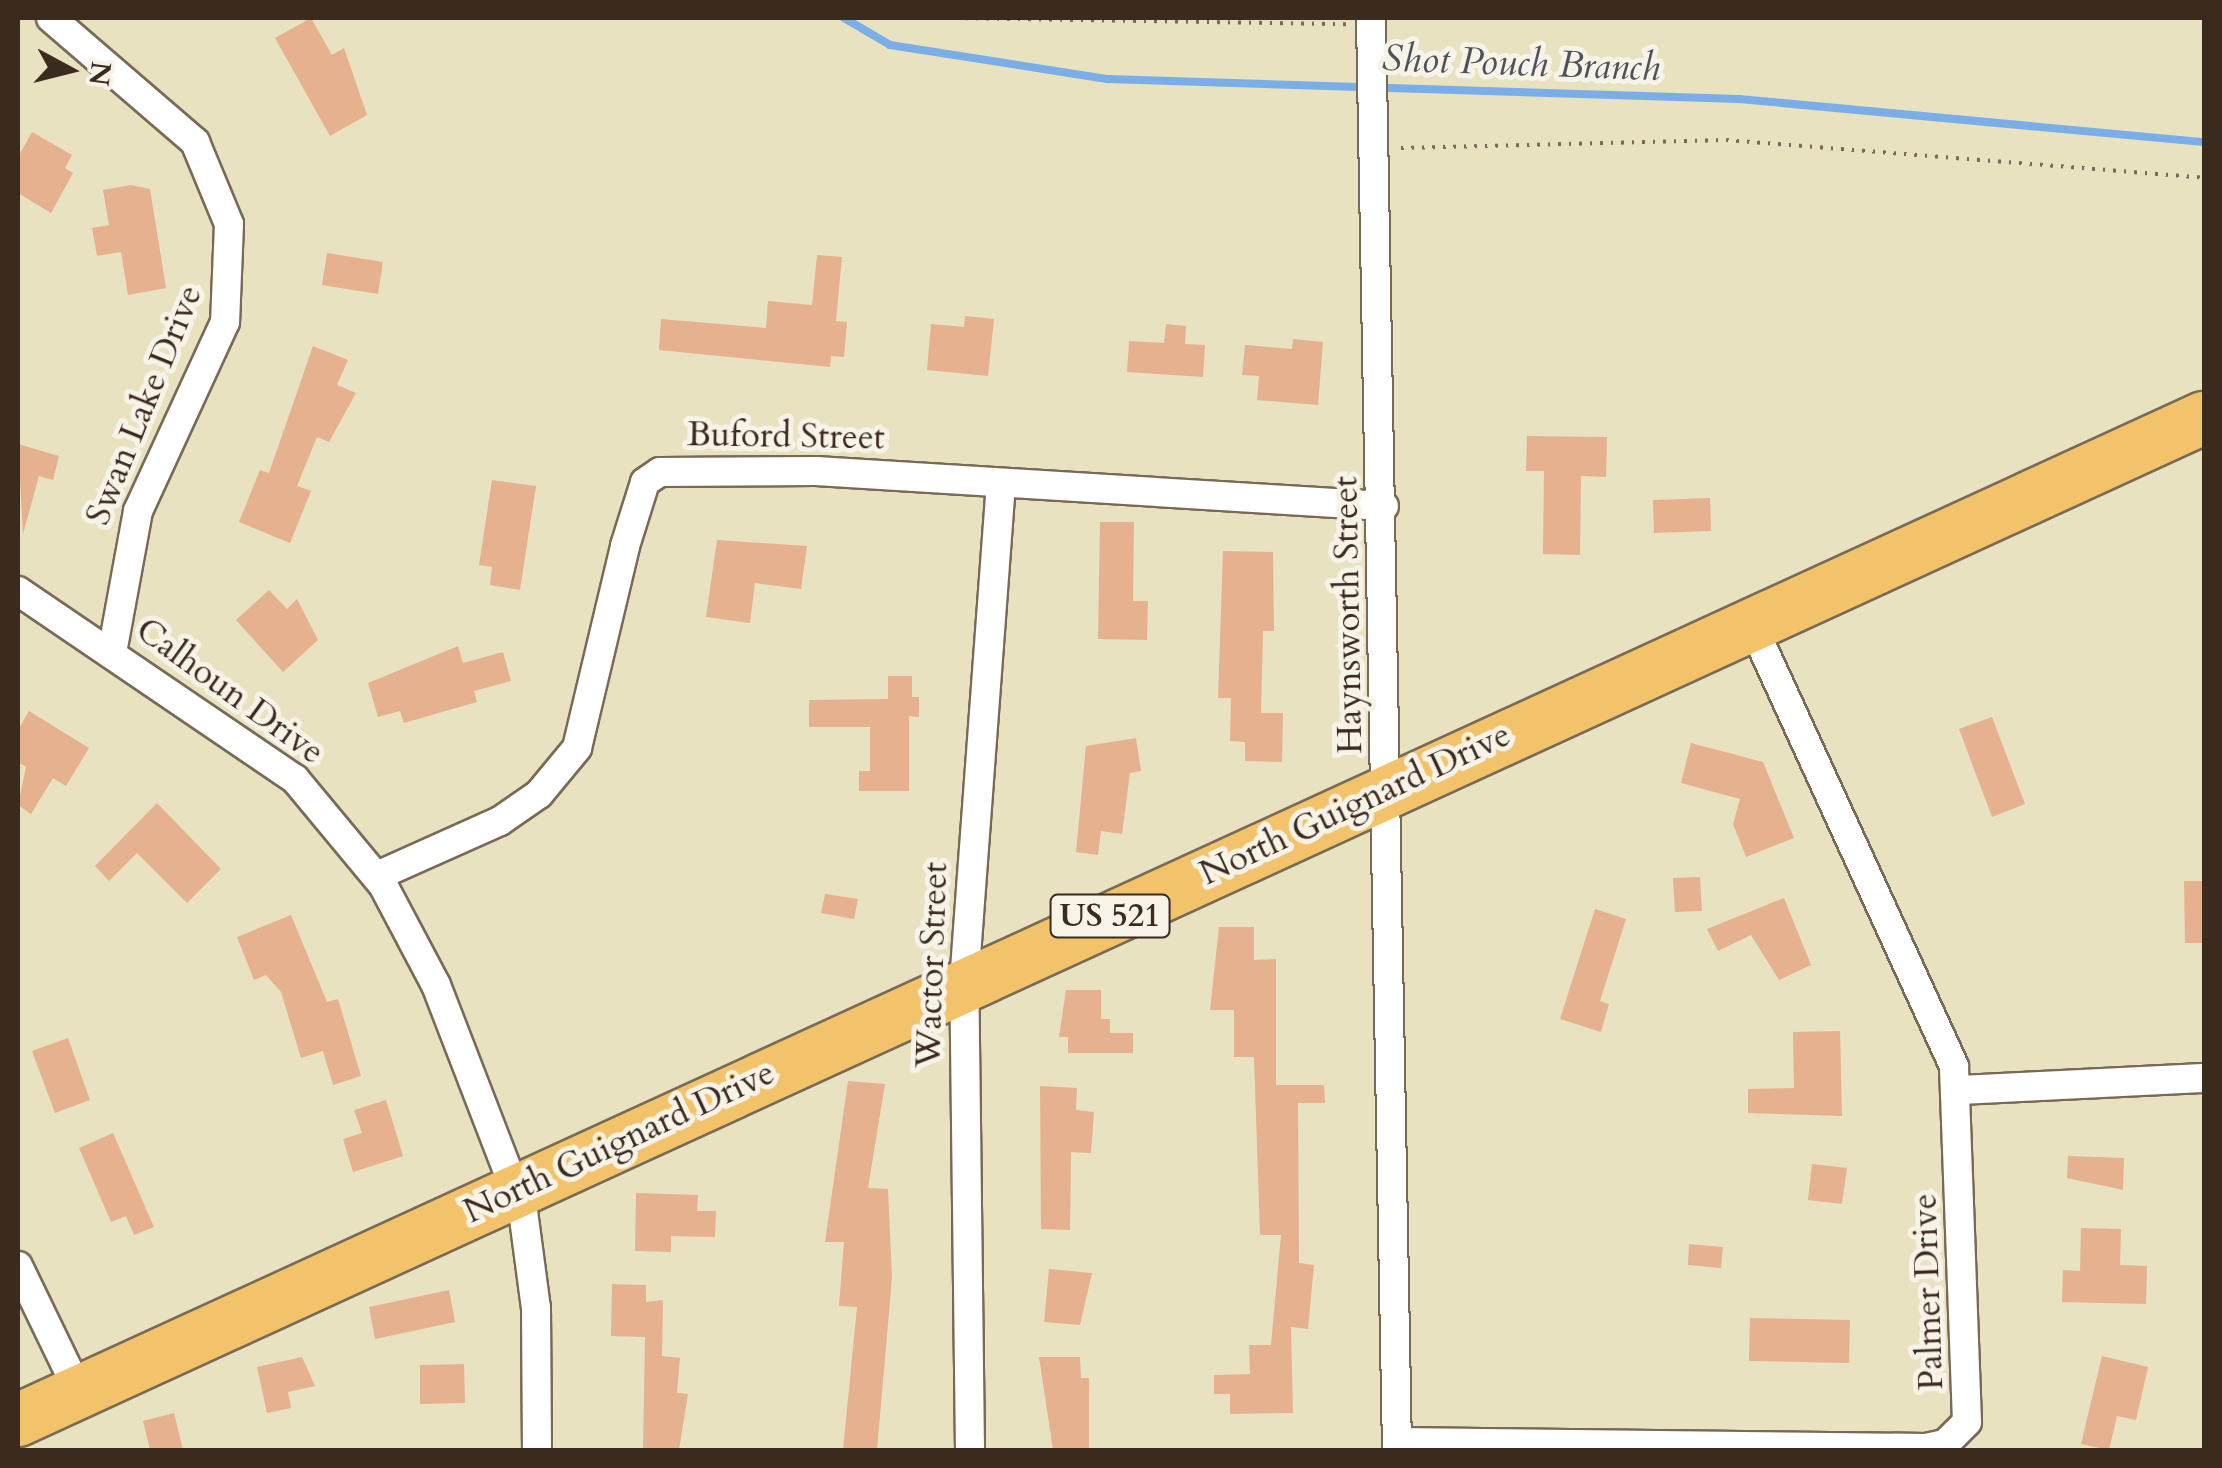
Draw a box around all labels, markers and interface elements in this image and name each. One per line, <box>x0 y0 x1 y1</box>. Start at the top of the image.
north arrow <box>20 20 120 120</box>
water label: Shot Pouch Branch <box>1381 36 1661 92</box>
text: N <box>79 59 120 88</box>
street label: Swan Lake Drive <box>77 279 211 531</box>
street label: Buford Street <box>687 413 885 459</box>
street label: Haynsworth Street <box>1325 476 1371 754</box>
street label: Calhoun Drive <box>128 609 332 773</box>
street label: North Guignard Drive <box>1193 714 1517 894</box>
street label: Wactor Street <box>907 861 957 1069</box>
road number: US 521 <box>1048 889 1172 943</box>
street label: North Guignard Drive <box>457 1052 781 1232</box>
street label: Palmer Drive <box>1904 1193 1952 1391</box>

